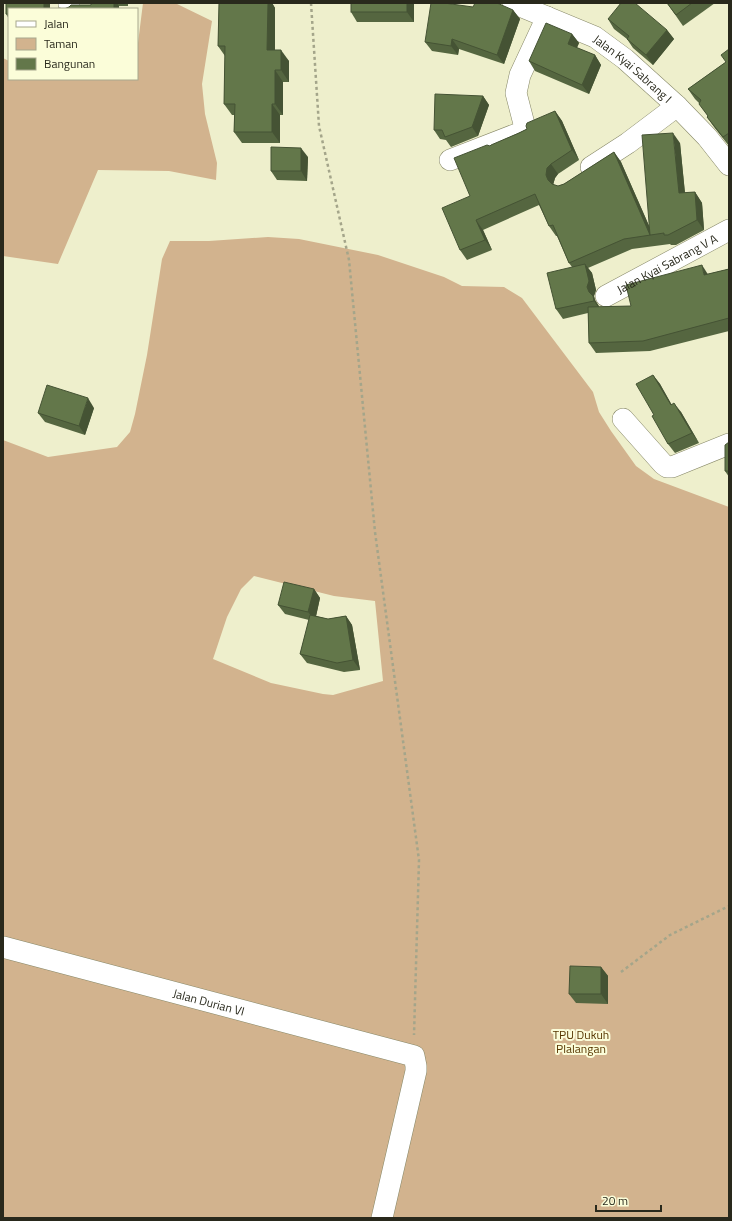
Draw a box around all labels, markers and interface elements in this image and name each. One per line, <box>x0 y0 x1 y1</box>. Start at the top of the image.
legend <box>8 8 138 80</box>
text: Jalan <box>44 14 69 33</box>
street label: Jalan Kyai Sabrang I <box>590 29 677 107</box>
text: Taman <box>44 34 78 53</box>
text: Bangunan <box>44 54 95 73</box>
street label: Jalan Kyai Sabrang V A <box>613 229 721 298</box>
street label: Jalan Durian VI <box>171 983 247 1020</box>
park label: TPU Dukuh Plalangan <box>553 1025 609 1058</box>
scale bar <box>596 1187 661 1213</box>
text: 20 m <box>602 1191 628 1210</box>

